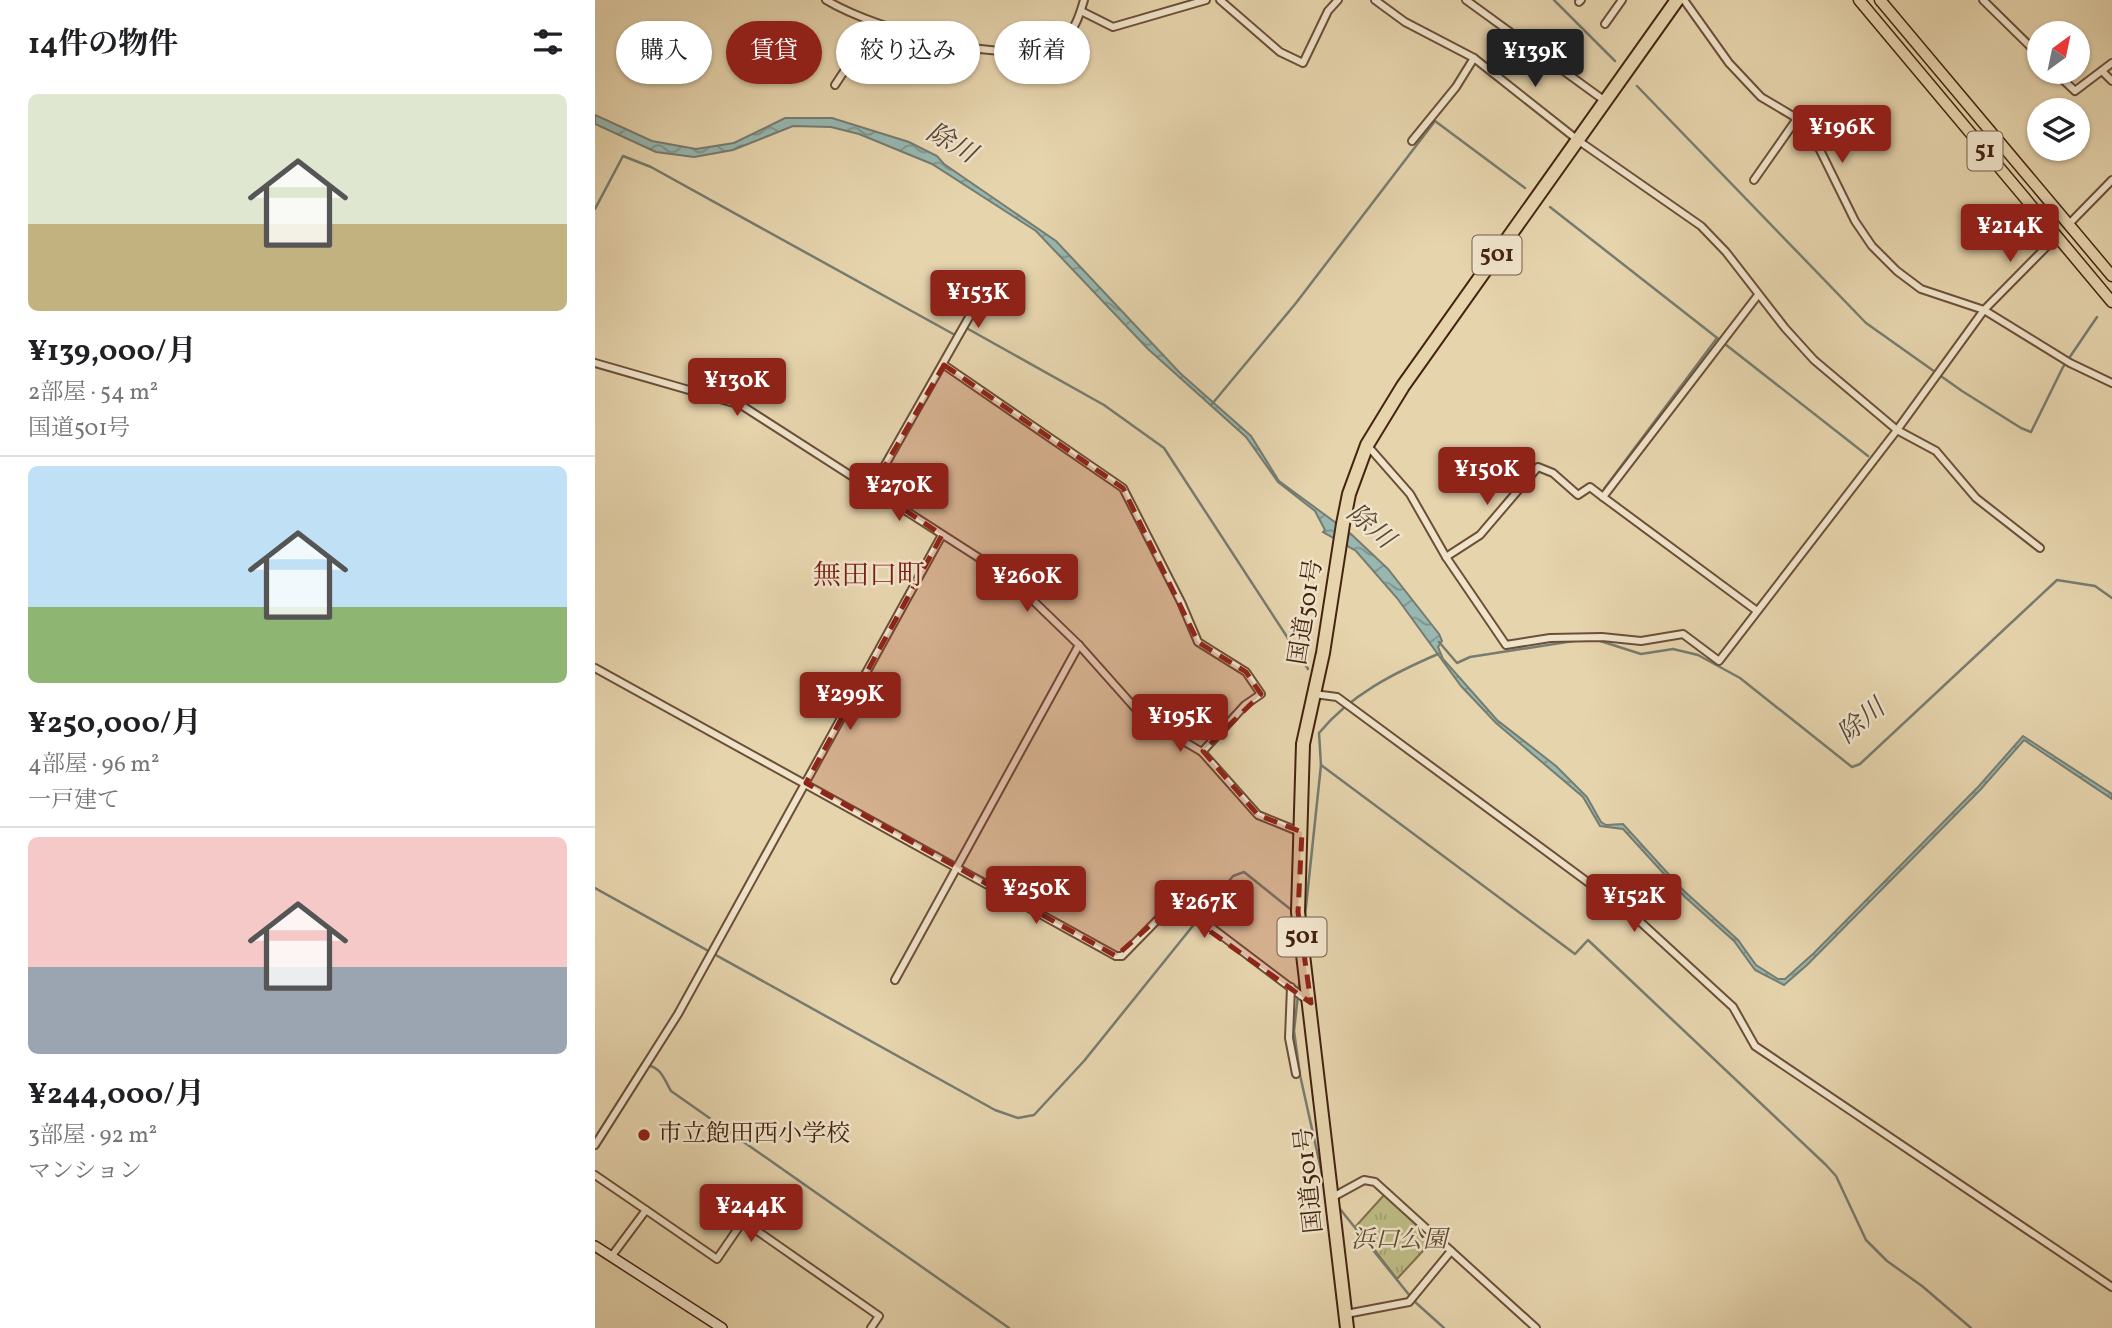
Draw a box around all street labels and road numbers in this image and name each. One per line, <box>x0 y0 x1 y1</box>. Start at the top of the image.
road number: 51 <box>1967 132 2003 170</box>
road number: 501 <box>1473 236 1521 274</box>
street label: 国道501号 <box>1282 557 1332 667</box>
road number: 501 <box>1277 918 1327 956</box>
street label: 国道501号 <box>1288 1125 1332 1235</box>

